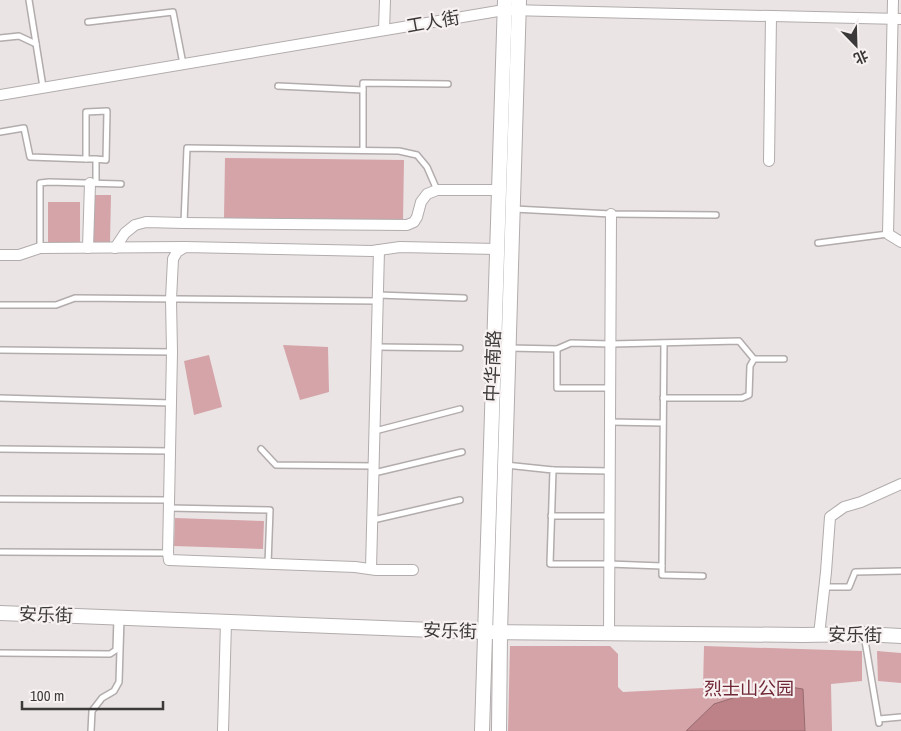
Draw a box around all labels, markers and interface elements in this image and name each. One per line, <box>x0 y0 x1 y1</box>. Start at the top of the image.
street label: 工人街 <box>404 5 462 39</box>
north arrow <box>831 20 881 70</box>
text: 北 <box>851 46 871 68</box>
street label: 中华南路 <box>479 330 506 402</box>
street label: 安乐街 <box>19 601 73 628</box>
street label: 安乐街 <box>423 617 477 644</box>
street label: 安乐街 <box>828 622 882 647</box>
park label: 烈士山公园 <box>704 676 794 701</box>
scale bar <box>22 678 164 710</box>
text: 100 m <box>30 685 64 706</box>

